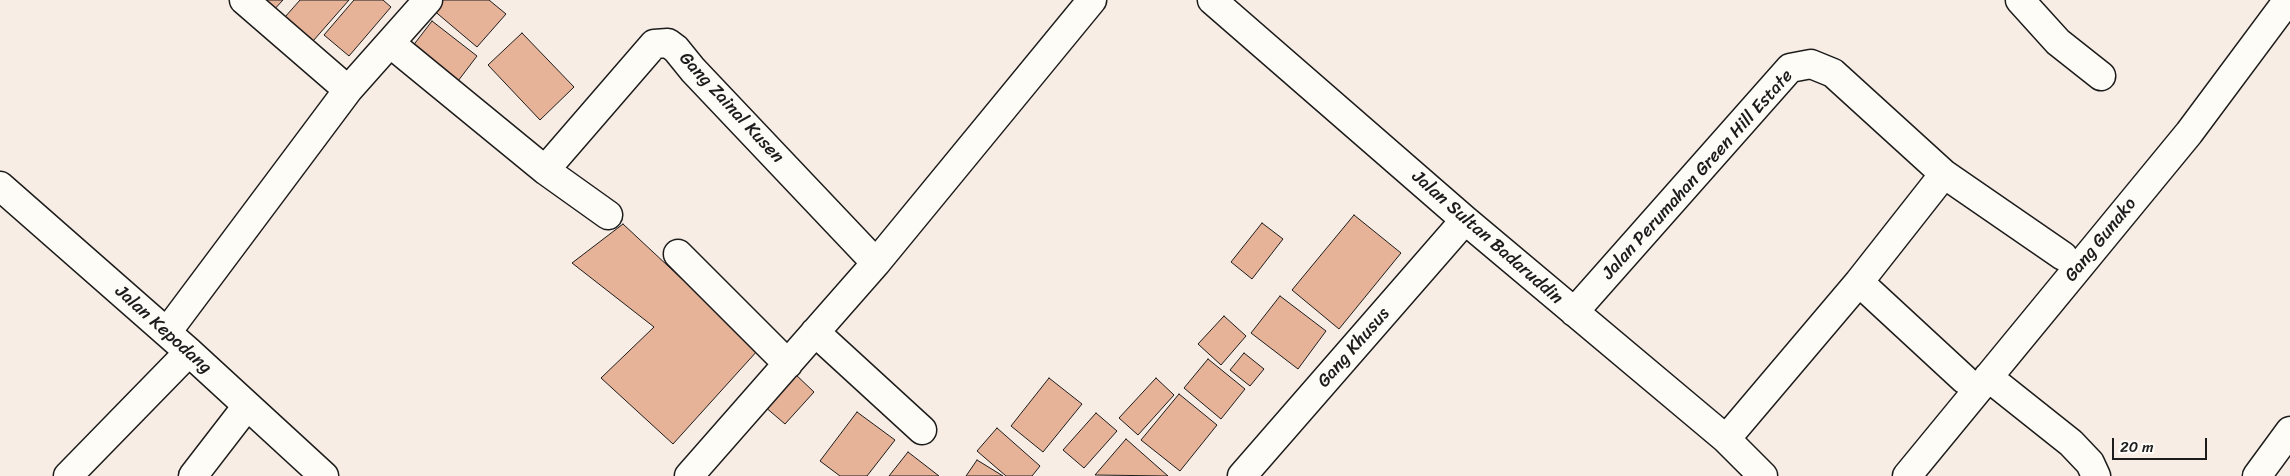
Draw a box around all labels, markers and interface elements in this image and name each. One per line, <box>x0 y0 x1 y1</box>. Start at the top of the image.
street label: Gang Zainal Kusen <box>674 48 788 168</box>
street label: Jalan Perumahan Green Hill Estate <box>1598 66 1798 284</box>
street label: Jalan Sultan Badaruddin <box>1407 167 1567 309</box>
street label: Gang Gunako <box>2061 194 2141 286</box>
street label: Jalan Kepodang <box>110 281 216 379</box>
street label: Gang Khusus <box>1313 304 1395 392</box>
scale bar <box>2115 428 2210 460</box>
text: 20 m <box>2120 434 2154 460</box>

